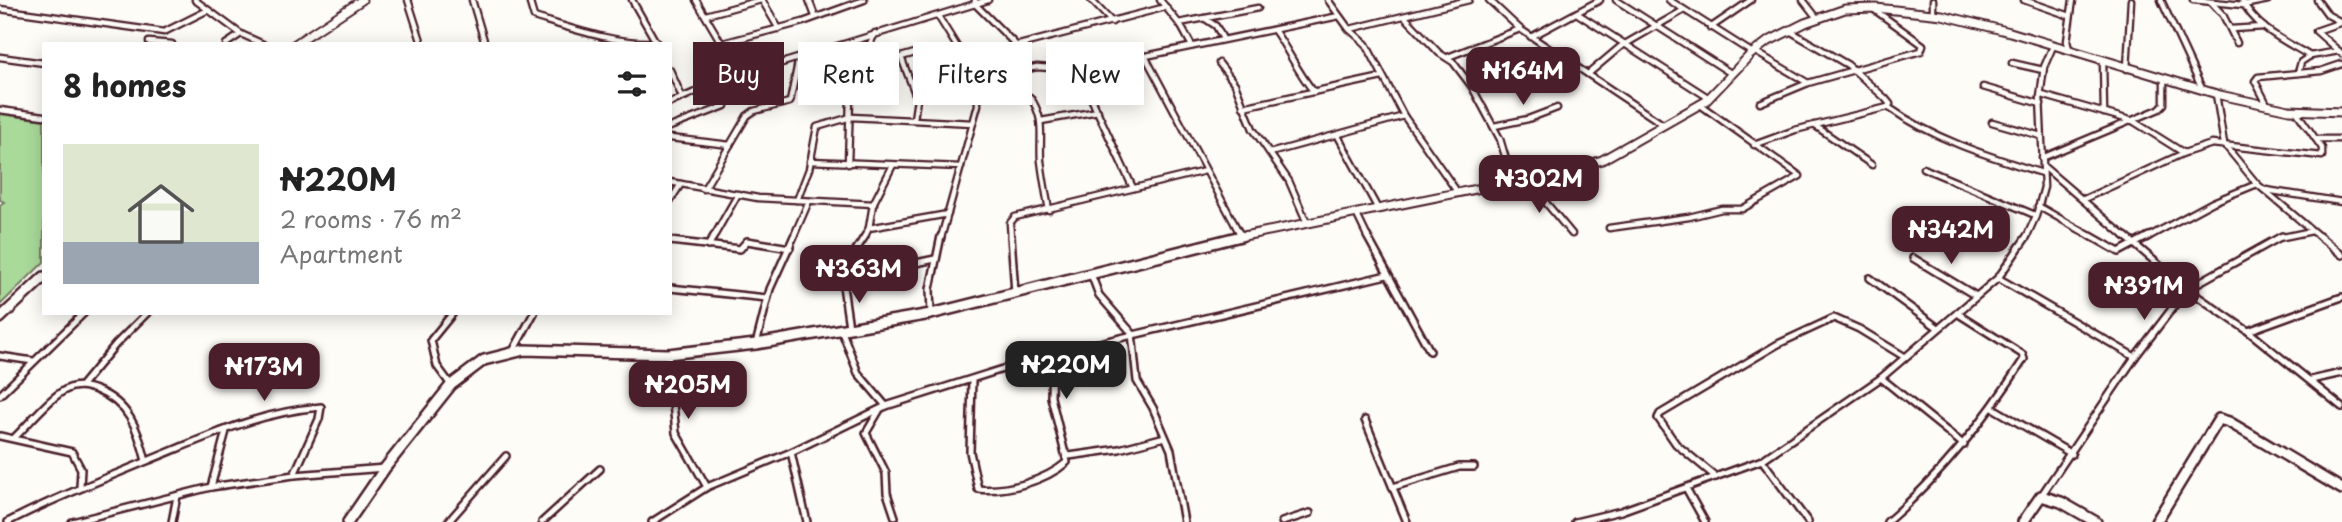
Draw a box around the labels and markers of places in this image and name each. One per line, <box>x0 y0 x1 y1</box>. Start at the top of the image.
pin: ₦164M <box>1474 48 1572 107</box>
pin: ₦302M <box>1490 156 1588 215</box>
pin: ₦342M <box>1902 206 2000 266</box>
pin: ₦363M <box>810 246 908 305</box>
pin: ₦391M <box>2095 262 2193 322</box>
pin: ₦220M <box>1017 342 1115 401</box>
pin: ₦173M <box>215 344 313 403</box>
pin: ₦205M <box>639 362 737 421</box>

